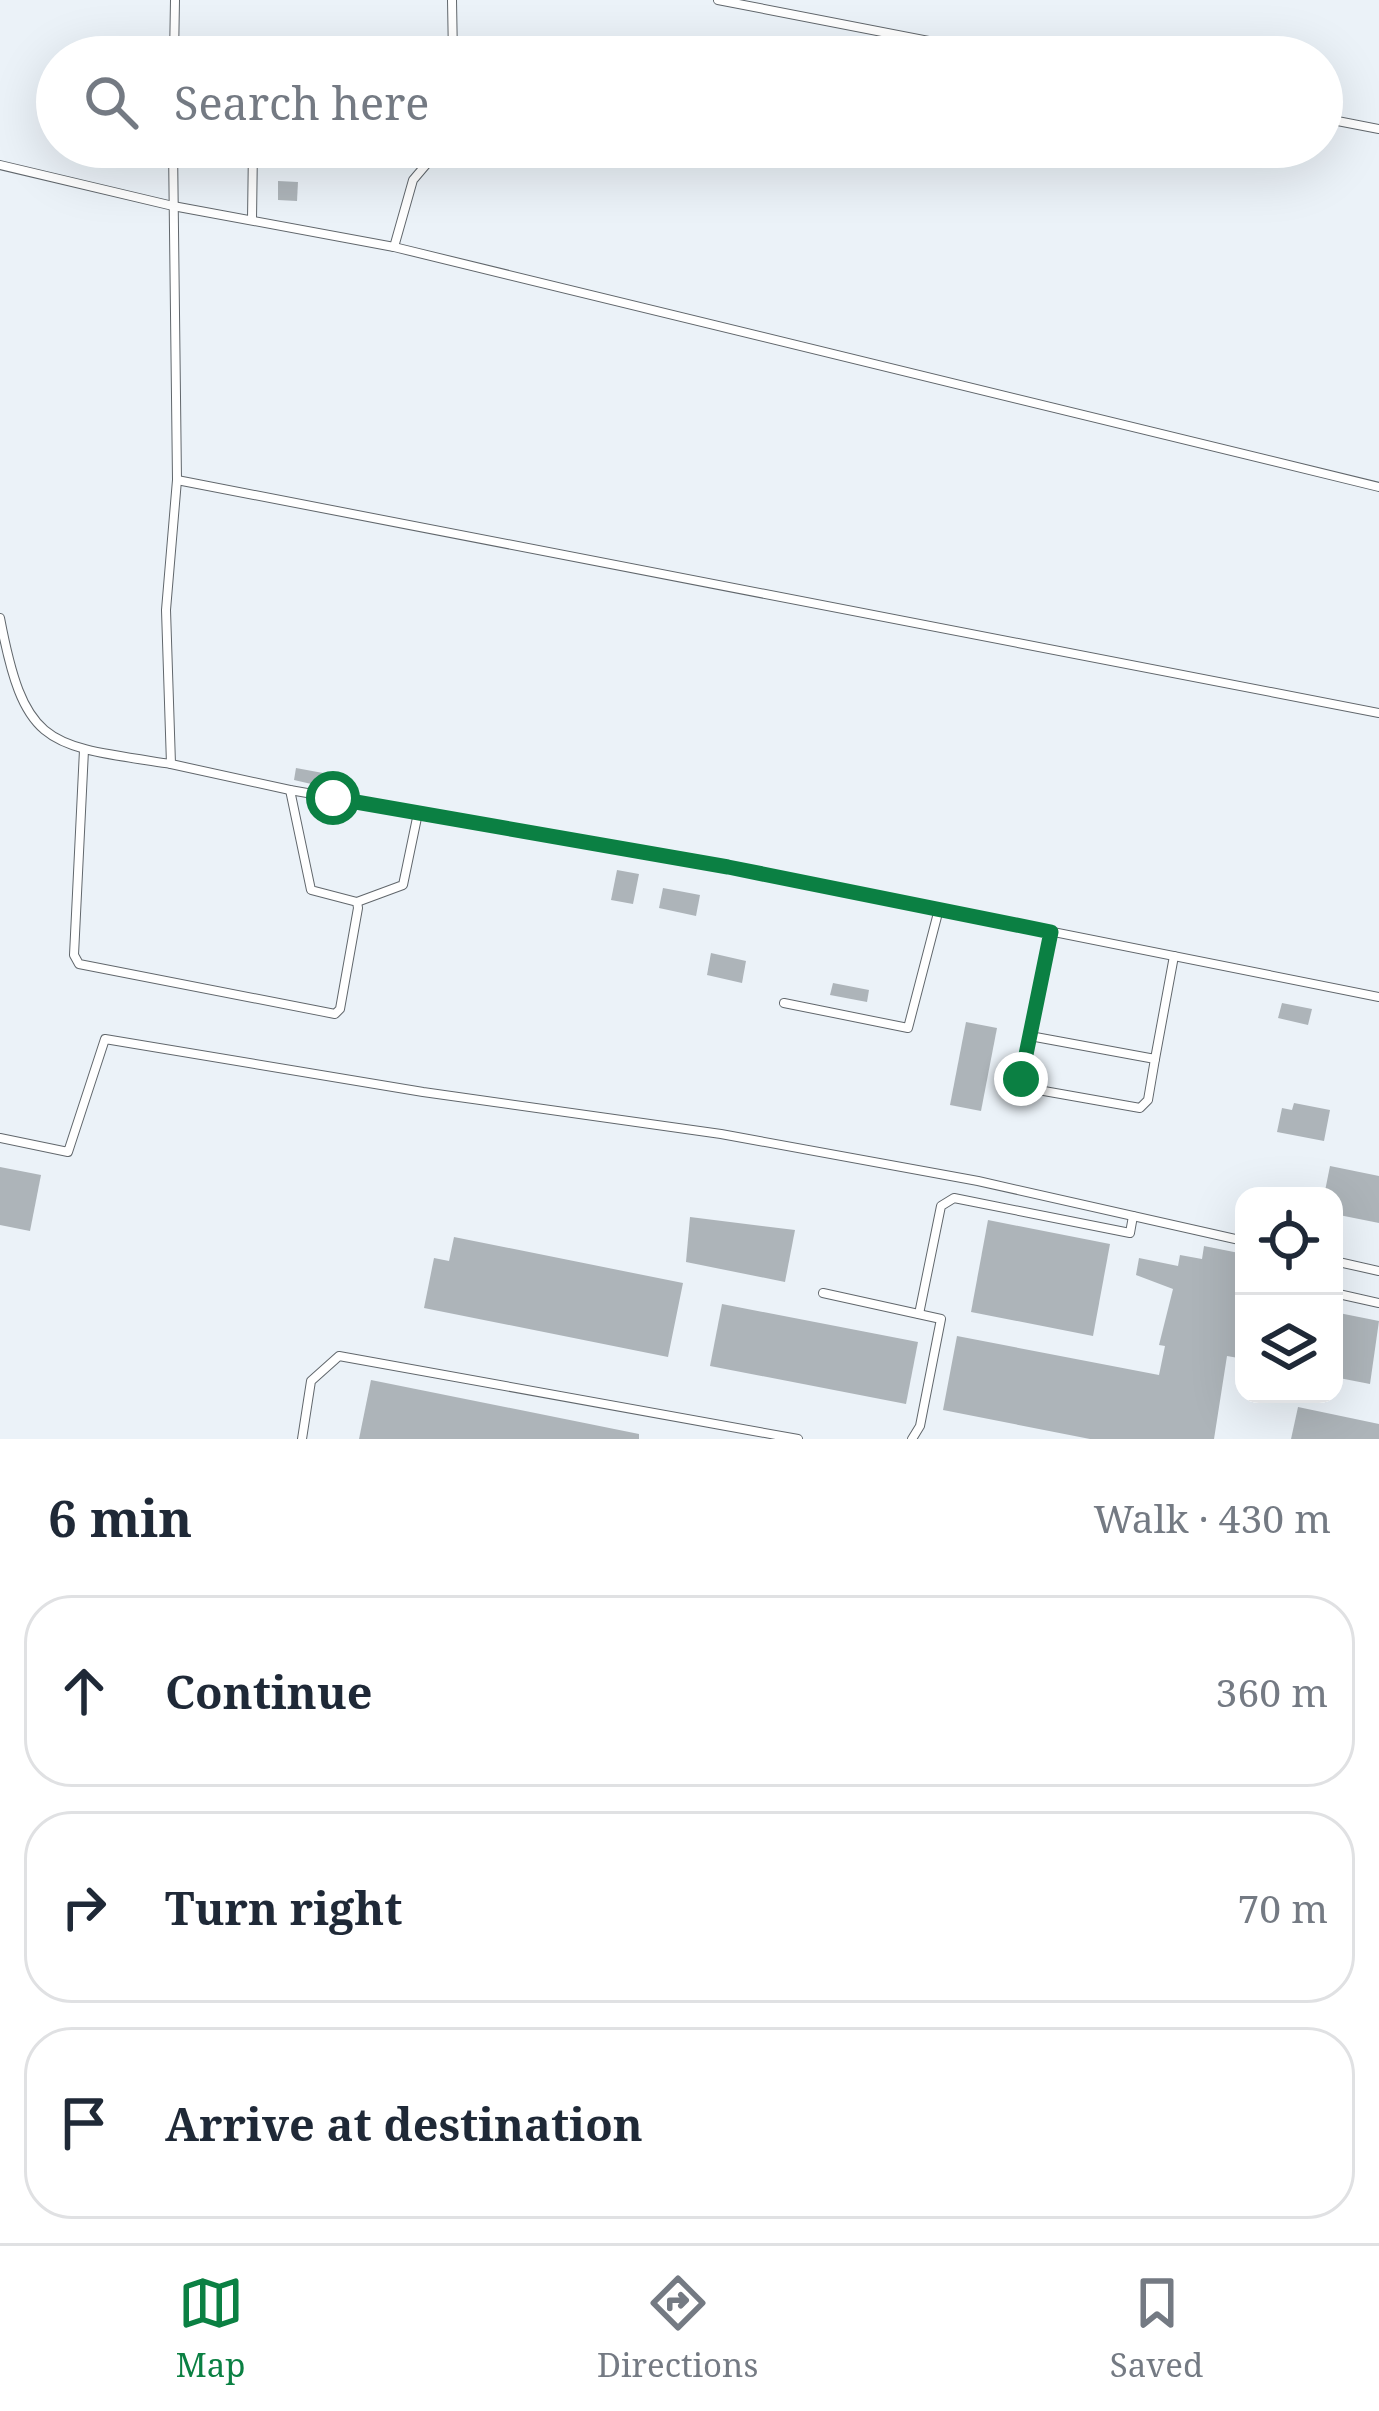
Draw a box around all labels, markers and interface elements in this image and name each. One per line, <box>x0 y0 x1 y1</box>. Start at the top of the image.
search box <box>36 36 1343 168</box>
icon: search <box>78 69 144 135</box>
text: Search here <box>174 72 429 133</box>
route start <box>306 771 360 825</box>
route end <box>994 1052 1048 1106</box>
map controls <box>1235 1187 1343 1403</box>
button: locate <box>1235 1187 1343 1295</box>
button: layers <box>1235 1295 1343 1403</box>
text: 6 min <box>48 1482 192 1552</box>
text: Walk · 430 m <box>1094 1491 1331 1544</box>
icon: ahead <box>51 1658 117 1724</box>
text: Continue <box>165 1661 373 1722</box>
text: 360 m <box>1216 1665 1328 1718</box>
icon: right <box>51 1874 117 1940</box>
text: Turn right <box>165 1877 402 1938</box>
text: 70 m <box>1237 1881 1328 1934</box>
icon: arrive <box>51 2090 117 2156</box>
text: Arrive at destination <box>165 2093 643 2154</box>
tab: Map <box>176 2270 246 2387</box>
tab: Directions <box>597 2270 758 2387</box>
tab: Saved <box>1110 2270 1203 2387</box>

